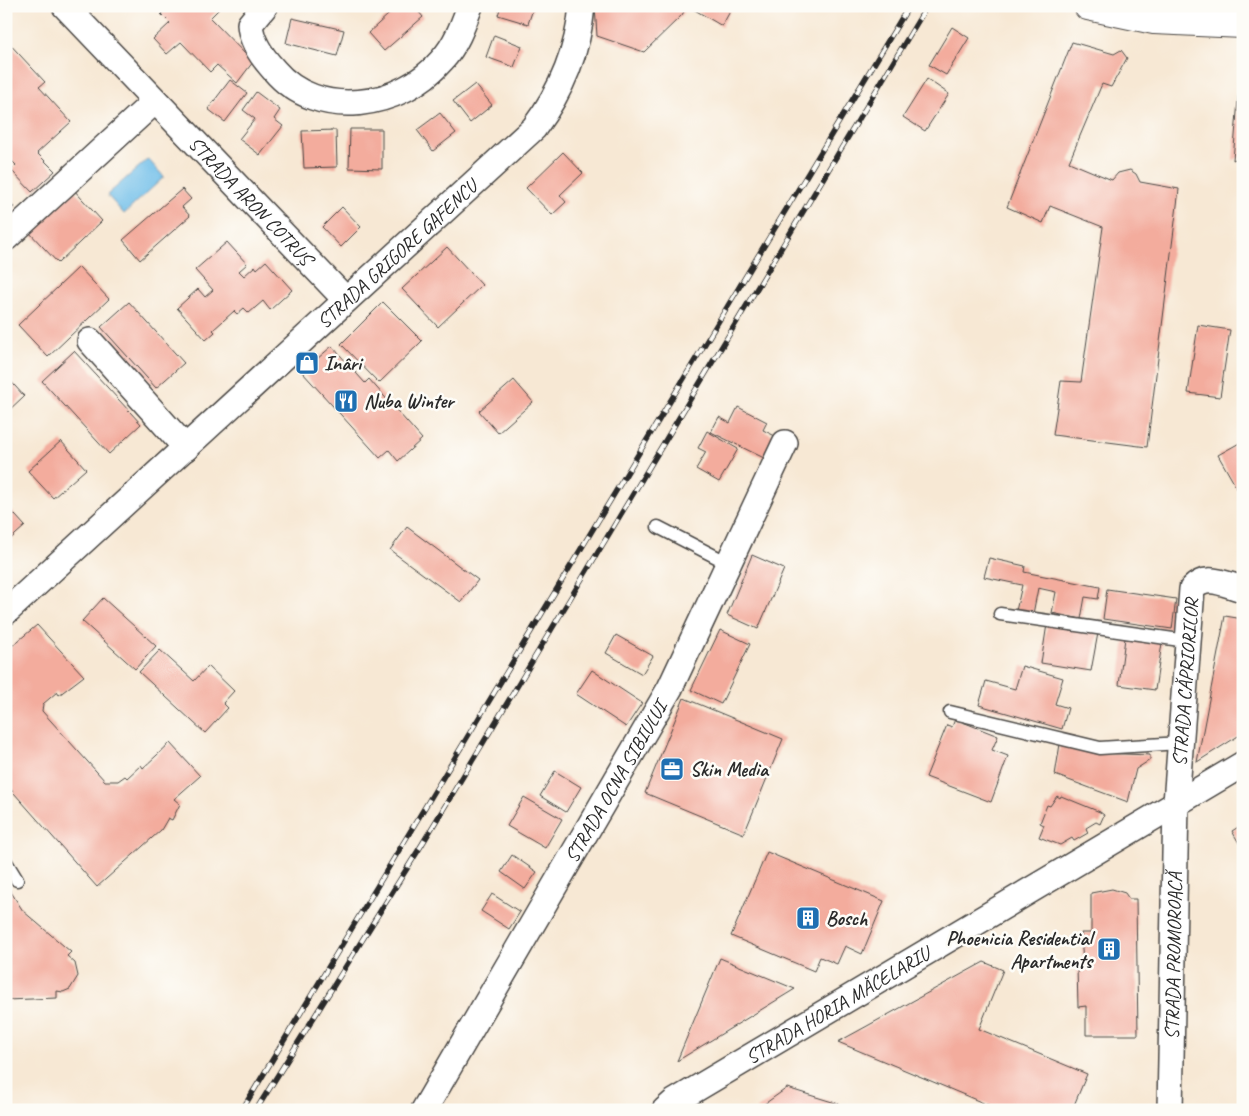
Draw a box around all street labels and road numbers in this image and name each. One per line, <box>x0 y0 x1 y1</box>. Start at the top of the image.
street label: STRADA ARON COTRUȘ <box>184 131 321 273</box>
street label: STRADA GRIGORE GAFENCU <box>311 172 485 334</box>
street label: STRADA CĂPRIORILOR <box>1166 596 1204 767</box>
street label: STRADA OCNA SIBIULUI <box>559 693 674 867</box>
street label: STRADA PROMOROACĂ <box>1159 869 1187 1040</box>
street label: STRADA HORIA MĂCELARIU <box>741 939 937 1069</box>

